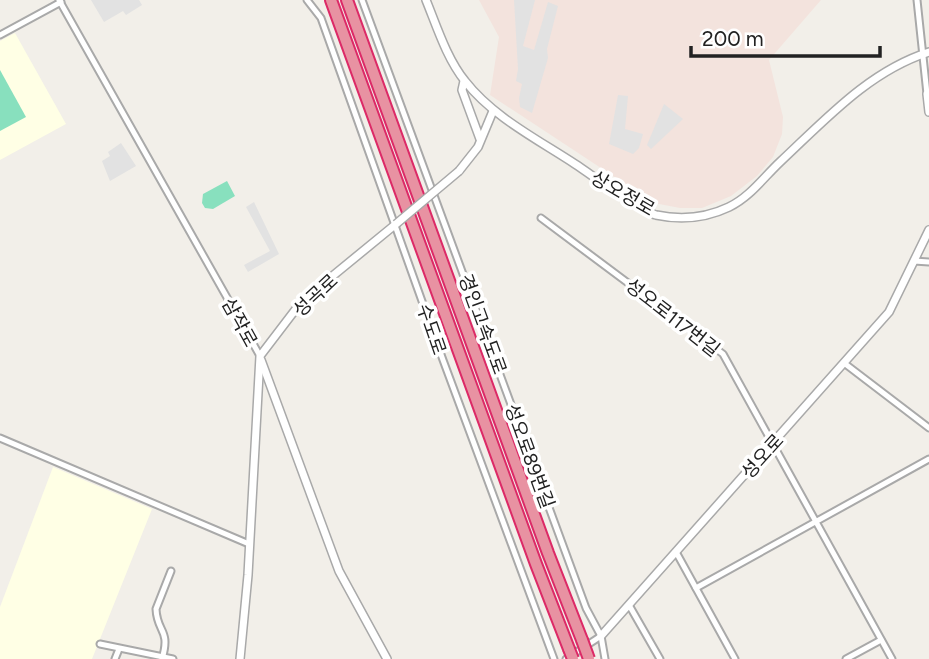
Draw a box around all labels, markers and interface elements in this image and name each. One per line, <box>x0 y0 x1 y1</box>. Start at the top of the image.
scale bar <box>691 14 880 58</box>
text: 200 m <box>702 26 764 51</box>
street label: 상오정로 <box>587 166 659 221</box>
street label: 성곡로 <box>288 269 342 322</box>
street label: 경인고속도로 <box>454 271 511 377</box>
street label: 성오로117번길 <box>621 273 724 361</box>
street label: 삼작로 <box>217 294 262 351</box>
street label: 수도로 <box>412 301 451 358</box>
street label: 성오로89번길 <box>500 401 559 512</box>
street label: 성오로 <box>736 429 788 484</box>

